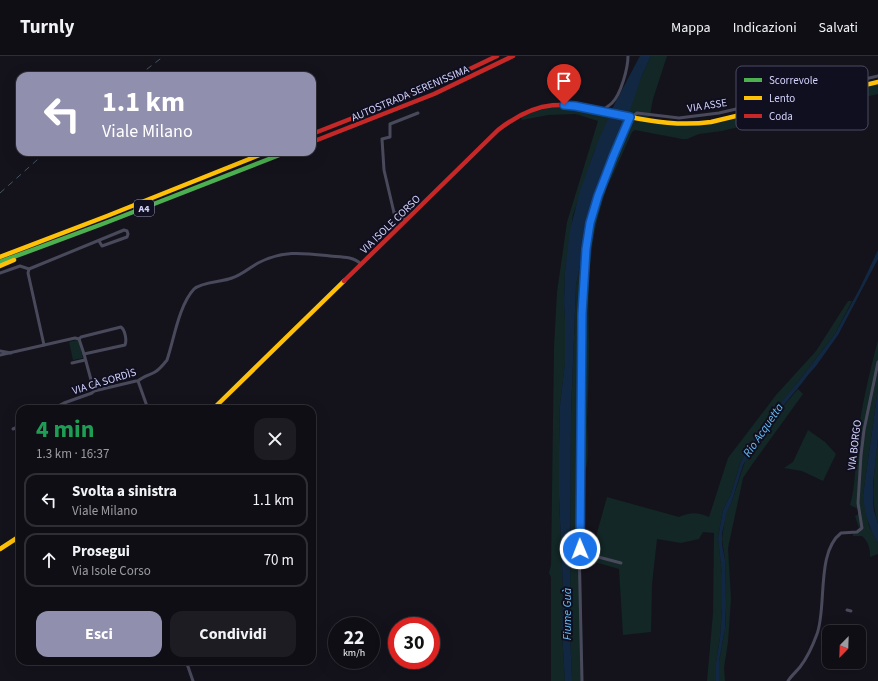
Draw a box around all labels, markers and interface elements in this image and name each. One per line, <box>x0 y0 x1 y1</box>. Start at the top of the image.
text: Turnly <box>20 14 74 41</box>
text: Mappa <box>671 18 711 38</box>
text: Indicazioni <box>733 18 797 38</box>
text: Salvati <box>819 18 858 38</box>
street label: AUTOSTRADA SERENISSIMA <box>349 62 471 125</box>
pin <box>547 64 581 105</box>
legend <box>736 66 868 130</box>
icon: arrive <box>553 70 575 92</box>
text: Scorrevole <box>769 73 819 88</box>
text: 1.1 km <box>102 82 185 122</box>
icon: left <box>36 88 88 140</box>
text: Lento <box>769 91 795 106</box>
street label: VIA ASSE <box>686 95 728 116</box>
text: Coda <box>769 109 793 124</box>
text: Viale Milano <box>102 119 193 144</box>
street label: VIA ISOLE CORSO <box>357 192 424 257</box>
road number: A4 <box>134 200 154 216</box>
street label: VIA CÀ SORDÌS <box>70 365 138 398</box>
water label: Rio Acquetta <box>739 400 788 461</box>
text: 4 min <box>36 412 94 447</box>
button: close <box>254 418 296 460</box>
street label: VIA BORGO <box>844 419 865 471</box>
text: 1.3 km · 16:37 <box>36 445 110 463</box>
text: Svolta a sinistra <box>72 481 177 502</box>
icon: left <box>38 489 60 511</box>
text: 1.1 km <box>252 490 294 511</box>
text: Viale Milano <box>72 502 137 520</box>
position arrow <box>559 528 601 570</box>
text: Prosegui <box>72 541 130 562</box>
icon: ahead <box>38 549 60 571</box>
text: 70 m <box>264 550 294 571</box>
text: Via Isole Corso <box>72 562 151 580</box>
water label: Fiume Guà <box>559 587 576 640</box>
button: Esci <box>36 611 162 657</box>
button: Condividi <box>170 611 296 657</box>
speed limit sign: 30 <box>388 617 440 669</box>
text: 22 <box>343 624 365 652</box>
north arrow <box>822 625 866 669</box>
map controls <box>822 625 866 669</box>
text: km/h <box>343 646 365 660</box>

